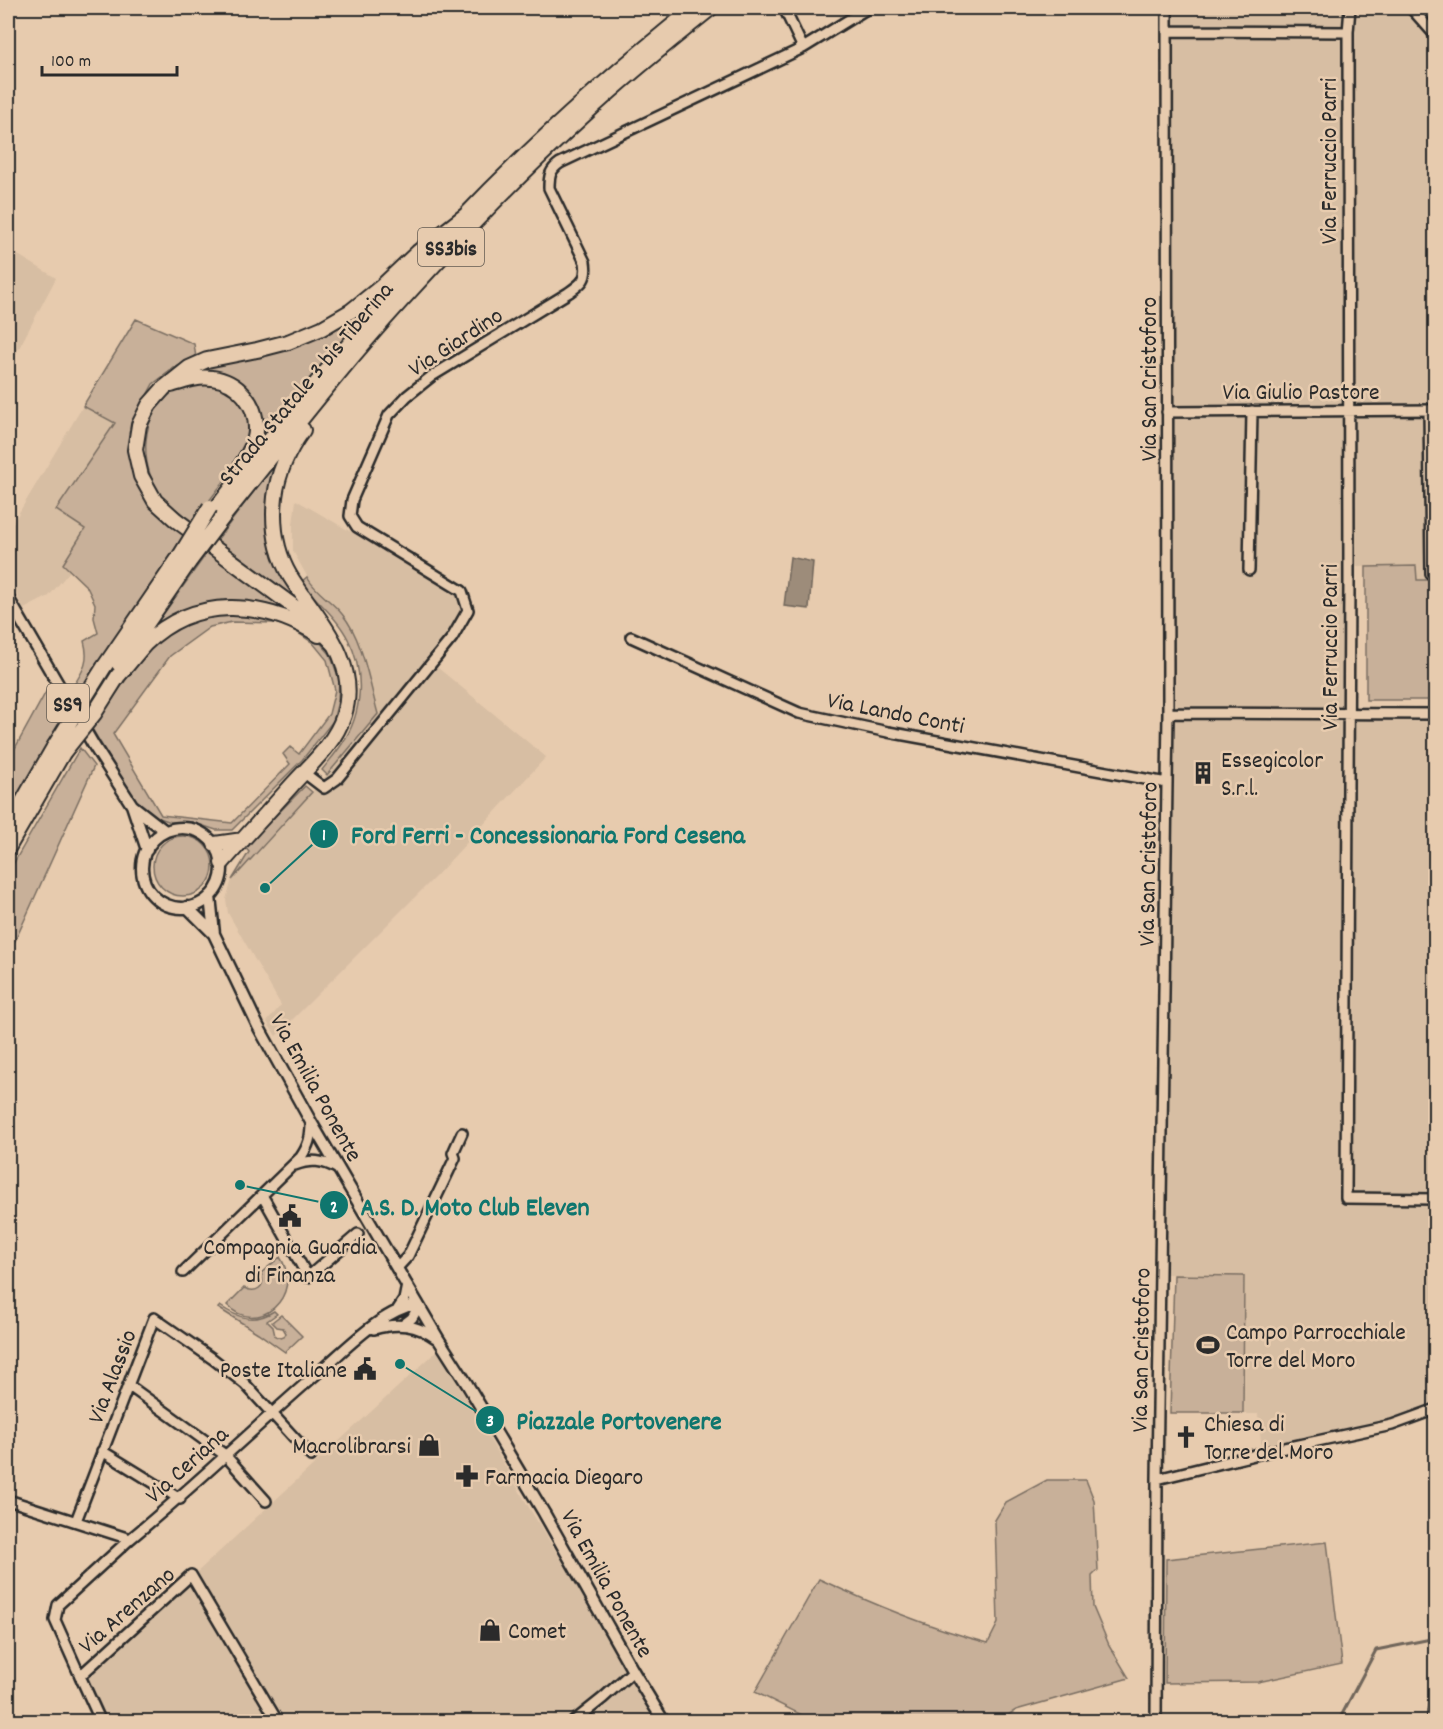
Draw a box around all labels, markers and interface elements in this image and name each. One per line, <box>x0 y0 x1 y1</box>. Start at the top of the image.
scale bar <box>42 39 177 77</box>
text: 100 m <box>51 50 91 75</box>
street label: Via Ferruccio Parri <box>1314 78 1348 244</box>
road number: SS3bis <box>418 228 484 266</box>
street label: Strada Statale 3 bis Tiberina <box>212 275 403 494</box>
street label: Via San Cristoforo <box>1134 297 1168 461</box>
street label: Via Giardino <box>403 300 511 387</box>
street label: Via Giulio Pastore <box>1222 377 1380 411</box>
street label: Via Ferruccio Parri <box>1315 564 1349 730</box>
road number: SS9 <box>47 684 89 722</box>
street label: Via Lando Conti <box>824 685 967 745</box>
place label: Essegicolor S.r.l. <box>1221 745 1323 807</box>
building icon: Essegicolor S.r.l. <box>1190 760 1216 786</box>
street label: Via San Cristoforo <box>1132 781 1168 947</box>
callout: Ford Ferri - Concessionaria Ford Cesena <box>309 812 757 856</box>
text: Ford Ferri - Concessionaria Ford Cesena <box>351 819 746 856</box>
text: 1 <box>322 824 326 849</box>
street label: Via Emilia Ponente <box>259 1008 369 1169</box>
callout: A.S. D. Moto Club Eleven <box>319 1183 602 1227</box>
text: A.S. D. Moto Club Eleven <box>360 1191 590 1228</box>
text: 2 <box>330 1196 338 1221</box>
public building icon: Compagnia Guardia di Finanza <box>277 1203 303 1229</box>
place label: Compagnia Guardia di Finanza <box>203 1232 378 1294</box>
street label: Via San Cristoforo <box>1125 1267 1161 1433</box>
place label: Campo Parrocchiale Torre del Moro <box>1226 1317 1406 1379</box>
street label: Via Alassio <box>80 1325 147 1429</box>
sports icon: Campo Parrocchiale Torre del Moro <box>1195 1332 1221 1358</box>
place label: Poste Italiane <box>220 1355 347 1389</box>
public building icon: Poste Italiane <box>352 1356 378 1382</box>
callout: Piazzale Portovenere <box>475 1398 734 1442</box>
text: Piazzale Portovenere <box>516 1405 722 1442</box>
place label: Chiesa di Torre del Moro <box>1204 1409 1333 1471</box>
text: 3 <box>486 1410 494 1435</box>
street label: Via Ceriana <box>139 1419 238 1513</box>
church icon: Chiesa di Torre del Moro <box>1173 1424 1199 1450</box>
place label: Macrolibrarsi <box>292 1431 411 1465</box>
shop icon: Macrolibrarsi <box>416 1432 442 1458</box>
place label: Farmacia Diegaro <box>485 1462 643 1496</box>
pharmacy icon: Farmacia Diegaro <box>454 1463 480 1489</box>
street label: Via Emilia Ponente <box>550 1504 660 1665</box>
street label: Via Arenzano <box>72 1560 184 1663</box>
place label: Comet <box>508 1616 567 1650</box>
shop icon: Comet <box>477 1617 503 1643</box>

